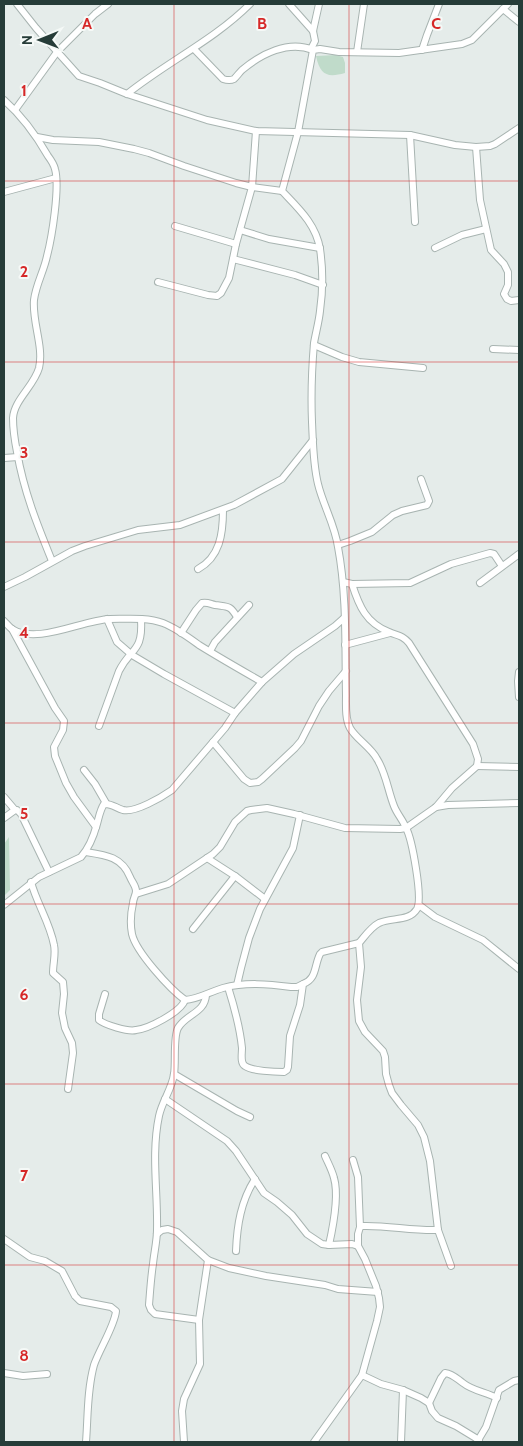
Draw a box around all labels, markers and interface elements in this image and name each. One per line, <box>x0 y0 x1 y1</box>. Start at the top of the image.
text: A <box>82 14 92 33</box>
text: B <box>257 14 267 33</box>
text: C <box>431 14 441 33</box>
north arrow <box>15 15 65 65</box>
text: N <box>18 35 36 45</box>
text: 1 <box>21 81 27 100</box>
text: 2 <box>20 262 28 281</box>
text: 3 <box>20 443 28 462</box>
text: 4 <box>19 623 29 642</box>
text: 5 <box>20 804 28 823</box>
text: 6 <box>20 985 29 1004</box>
text: 7 <box>20 1166 29 1185</box>
text: 8 <box>19 1346 29 1365</box>

